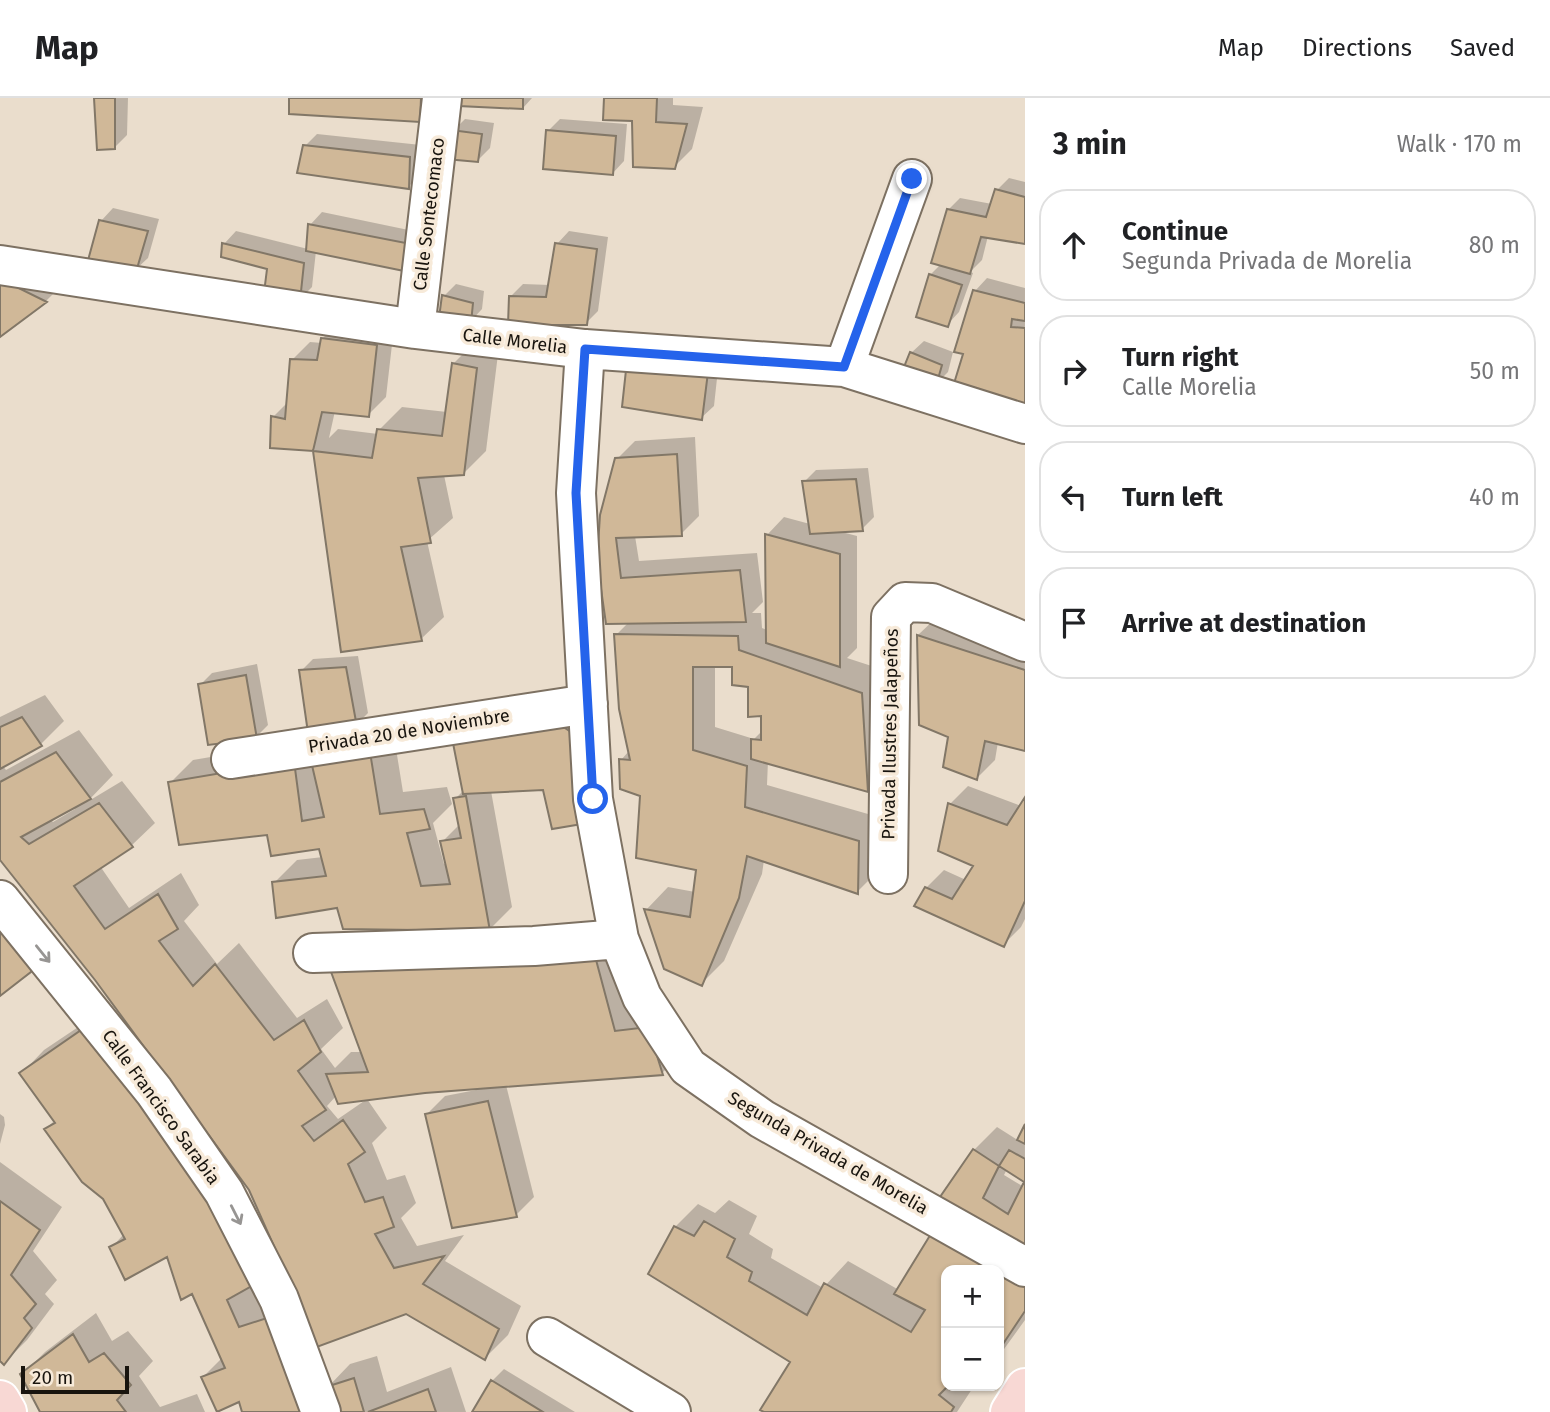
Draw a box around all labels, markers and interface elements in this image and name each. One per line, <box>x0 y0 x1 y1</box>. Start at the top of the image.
text: Map <box>35 28 99 68</box>
text: Map <box>1218 34 1264 62</box>
text: Directions <box>1302 34 1412 62</box>
text: Saved <box>1450 34 1515 62</box>
text: 3 min <box>1053 126 1127 162</box>
text: Walk · 170 m <box>1397 130 1522 158</box>
street label: Calle Sontecomaco <box>409 136 449 292</box>
route end <box>896 163 927 194</box>
text: Continue <box>1122 216 1228 247</box>
icon: ahead <box>1055 226 1093 264</box>
text: 80 m <box>1469 231 1520 259</box>
text: Segunda Privada de Morelia <box>1122 247 1412 275</box>
street label: Calle Morelia <box>461 324 569 358</box>
text: Turn right <box>1122 342 1239 373</box>
icon: right <box>1055 352 1093 390</box>
text: 50 m <box>1470 357 1520 385</box>
text: Calle Morelia <box>1122 373 1257 401</box>
icon: left <box>1055 478 1093 516</box>
text: Turn left <box>1122 482 1223 513</box>
text: 40 m <box>1469 483 1520 511</box>
icon: arrive <box>1055 604 1093 642</box>
text: Arrive at destination <box>1122 608 1366 639</box>
street label: Privada Ilustres Jalapeños <box>877 628 903 840</box>
street label: Privada 20 de Noviembre <box>307 704 511 758</box>
route start <box>577 783 608 814</box>
one-way arrow <box>35 944 51 962</box>
street label: Calle Francisco Sarabia <box>97 1025 225 1189</box>
street label: Segunda Privada de Morelia <box>724 1087 932 1219</box>
one-way arrow <box>229 1204 243 1225</box>
map controls <box>941 1265 1004 1391</box>
button: + <box>941 1265 1004 1328</box>
button: − <box>941 1328 1004 1391</box>
scale bar <box>21 1363 130 1395</box>
text: 20 m <box>32 1366 73 1389</box>

